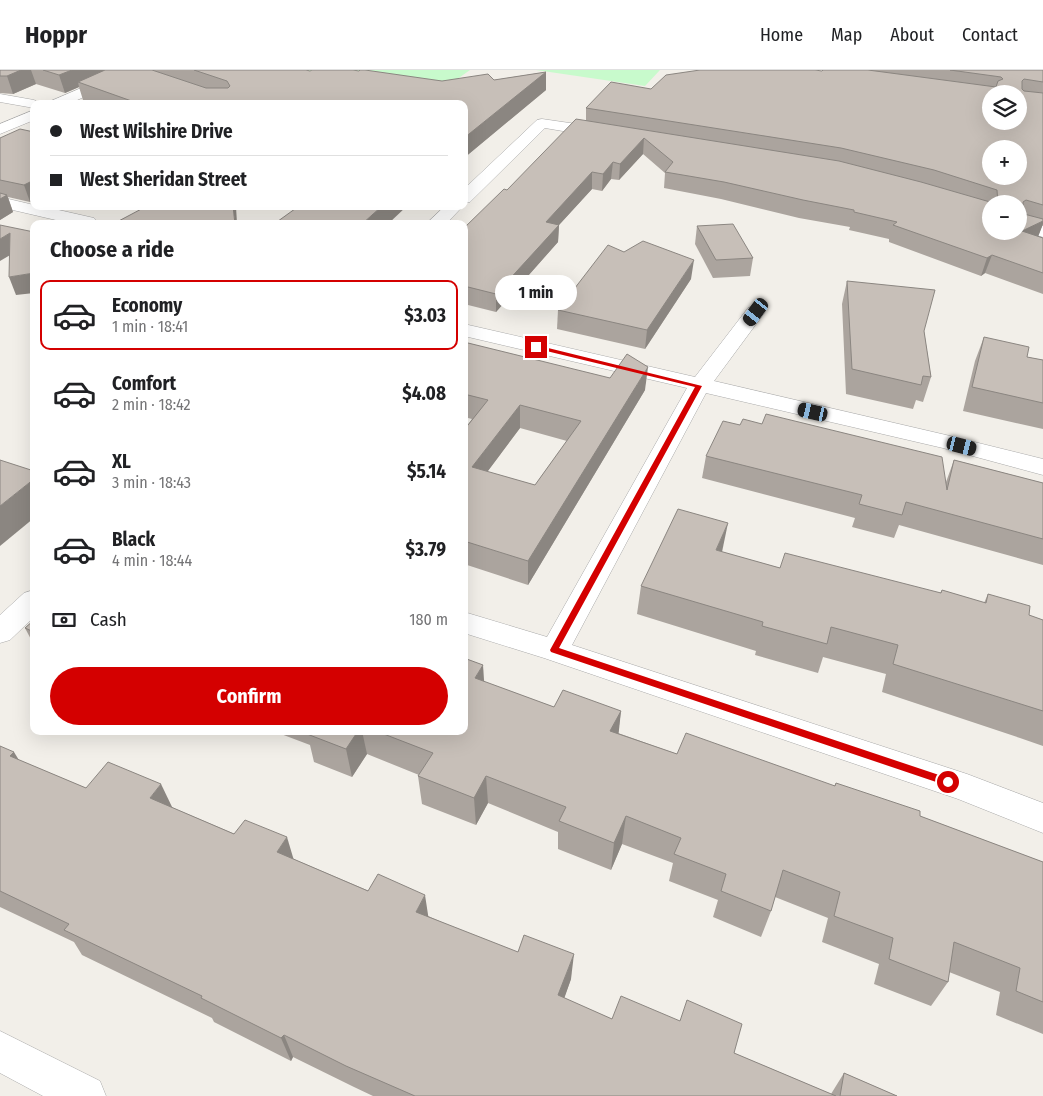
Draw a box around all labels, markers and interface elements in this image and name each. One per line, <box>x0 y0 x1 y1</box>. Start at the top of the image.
text: Hoppr <box>25 21 87 49</box>
text: Home <box>760 24 803 46</box>
text: Map <box>831 24 862 46</box>
text: About <box>890 24 934 46</box>
text: Contact <box>962 24 1018 46</box>
map controls <box>982 85 1027 240</box>
button: layers <box>982 85 1027 130</box>
text: West Wilshire Drive <box>80 120 233 143</box>
button: + <box>982 140 1027 185</box>
text: West Sheridan Street <box>80 168 247 191</box>
button: − <box>982 195 1027 240</box>
text: Choose a ride <box>50 236 174 263</box>
callout: 1 min <box>495 274 577 310</box>
text: 1 min <box>519 283 553 302</box>
icon: car <box>52 293 97 338</box>
text: Economy <box>112 294 182 317</box>
car <box>740 296 771 328</box>
text: $3.03 <box>404 304 446 327</box>
text: 1 min · 18:41 <box>112 317 188 336</box>
route end <box>525 336 547 358</box>
icon: car <box>52 371 97 416</box>
text: Comfort <box>112 372 176 395</box>
text: $4.08 <box>402 382 446 405</box>
text: 2 min · 18:42 <box>112 395 191 414</box>
car <box>796 401 829 423</box>
car <box>945 435 978 457</box>
icon: car <box>52 449 97 494</box>
text: XL <box>112 450 131 473</box>
text: $5.14 <box>407 460 446 483</box>
text: 3 min · 18:43 <box>112 473 191 492</box>
icon: car <box>52 527 97 572</box>
text: Black <box>112 528 155 551</box>
text: $3.79 <box>405 538 446 561</box>
text: 4 min · 18:44 <box>112 551 192 570</box>
icon: cash <box>50 606 78 634</box>
text: Cash <box>90 608 127 631</box>
text: 180 m <box>409 610 448 629</box>
button: Confirm <box>50 667 448 725</box>
route start <box>937 771 959 793</box>

